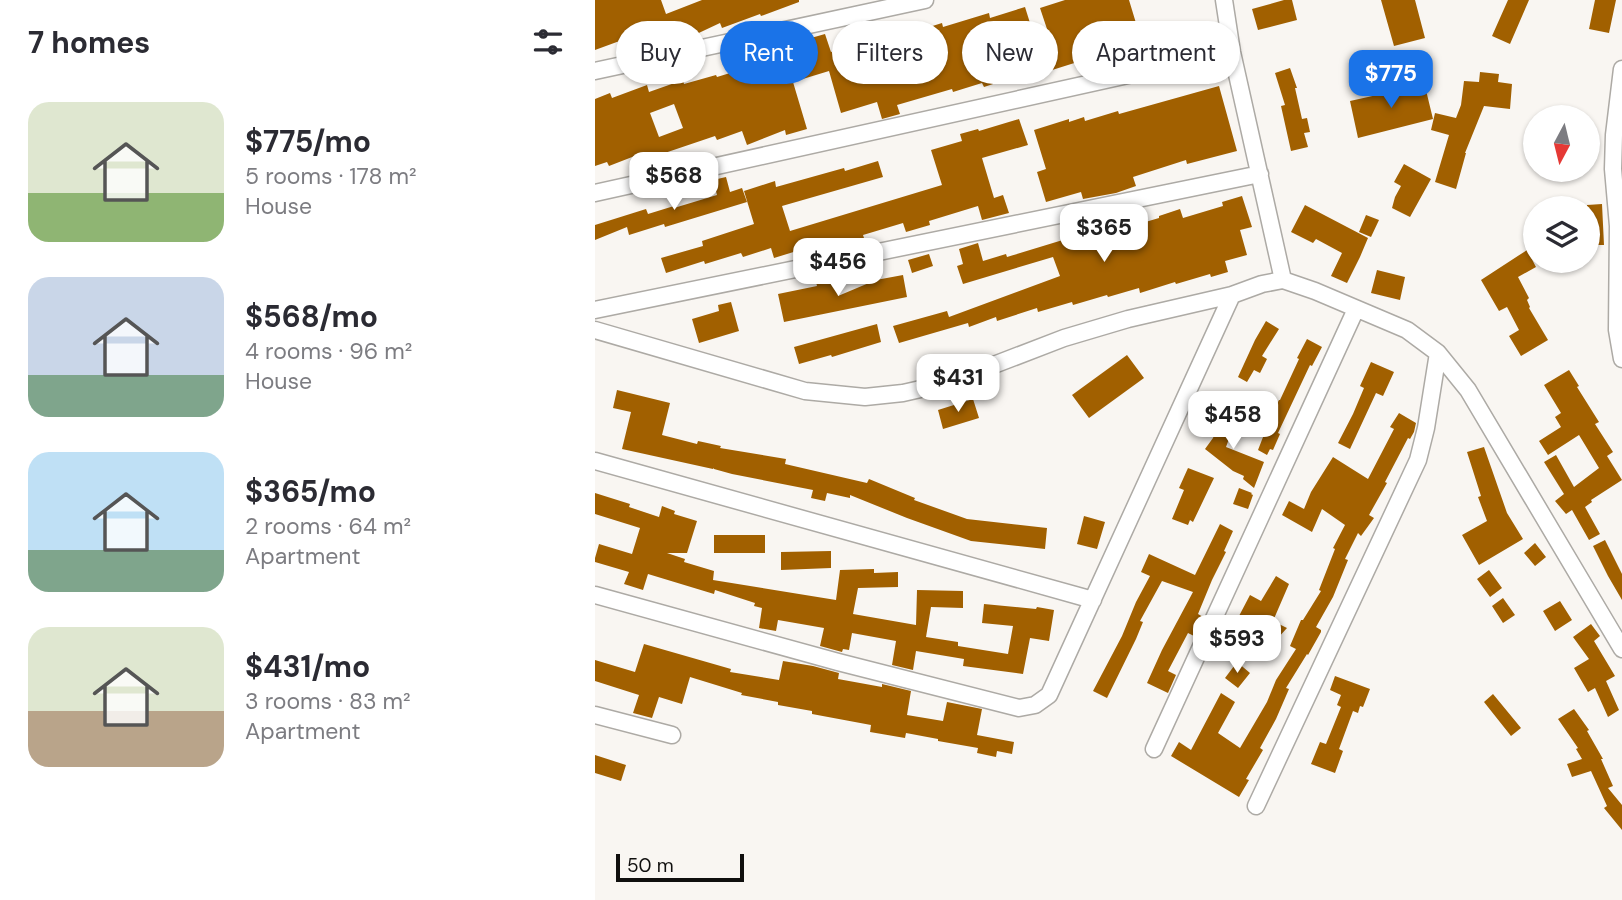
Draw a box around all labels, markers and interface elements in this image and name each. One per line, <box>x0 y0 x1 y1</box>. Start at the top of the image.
chip: Buy <box>616 21 706 84</box>
chip: Rent <box>720 21 818 84</box>
chip: Filters <box>832 21 948 84</box>
chip: New <box>962 21 1058 84</box>
chip: Apartment <box>1072 21 1240 84</box>
text: 7 homes <box>28 23 150 62</box>
icon: filters <box>529 23 567 61</box>
pin: $775 <box>1350 50 1432 110</box>
text: $775 <box>1365 58 1417 88</box>
north arrow <box>1523 105 1599 182</box>
map controls <box>1523 105 1600 273</box>
text: $775/mo <box>245 122 371 161</box>
icon: home <box>84 130 168 214</box>
pin: $568 <box>633 152 715 212</box>
text: $568 <box>645 160 703 190</box>
text: 5 rooms · 178 m² <box>245 161 417 191</box>
text: House <box>245 191 312 221</box>
button: layers <box>1523 196 1600 273</box>
pin: $365 <box>1063 204 1145 264</box>
text: $365 <box>1076 212 1132 242</box>
pin: $456 <box>797 238 879 298</box>
text: $456 <box>809 246 867 276</box>
text: $568/mo <box>245 297 378 336</box>
icon: home <box>84 305 168 389</box>
text: 4 rooms · 96 m² <box>245 336 412 366</box>
pin: $431 <box>917 354 999 414</box>
text: $431 <box>933 362 983 392</box>
text: House <box>245 366 312 396</box>
pin: $458 <box>1192 392 1274 451</box>
text: $458 <box>1204 399 1262 429</box>
text: $365/mo <box>245 472 376 511</box>
icon: home <box>84 480 168 564</box>
text: 2 rooms · 64 m² <box>245 511 411 541</box>
text: Apartment <box>245 541 360 571</box>
pin: $593 <box>1196 616 1278 675</box>
text: $593 <box>1209 623 1265 653</box>
text: $431/mo <box>245 647 370 686</box>
icon: home <box>84 655 168 739</box>
text: 3 rooms · 83 m² <box>245 686 411 716</box>
text: Apartment <box>245 716 360 746</box>
scale bar <box>616 851 744 883</box>
text: 50 m <box>627 853 674 878</box>

